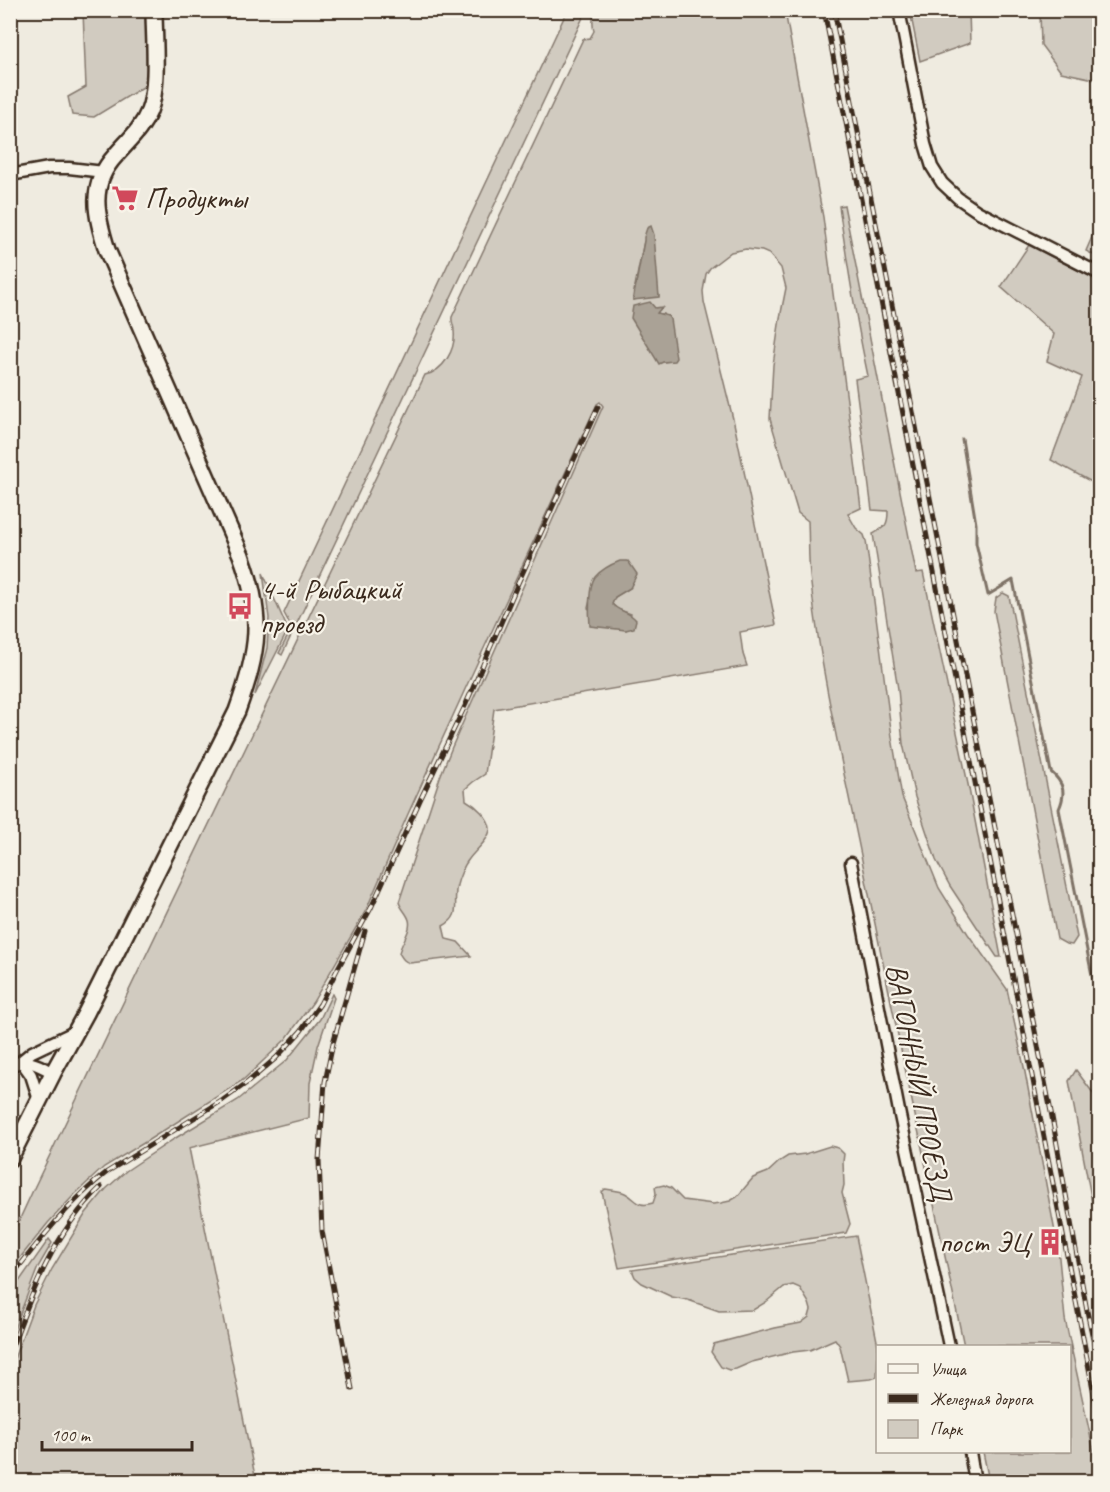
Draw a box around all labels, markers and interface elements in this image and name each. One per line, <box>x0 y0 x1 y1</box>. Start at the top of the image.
place label: Продукты <box>145 179 249 217</box>
supermarket icon: Продукты <box>110 183 140 213</box>
place label: 4-й Рыбацкий проезд <box>260 570 403 642</box>
bus stop icon: 4-й Рыбацкий проезд <box>225 591 255 621</box>
street label: ВАГОННЫЙ ПРОЕЗД <box>877 960 961 1206</box>
place label: пост ЭЦ <box>939 1223 1033 1261</box>
building icon: пост ЭЦ <box>1035 1227 1065 1257</box>
legend <box>876 1345 1071 1453</box>
text: Улица <box>930 1358 967 1380</box>
text: Железная дорога <box>930 1388 1034 1411</box>
scale bar <box>42 1414 192 1452</box>
text: Парк <box>930 1418 964 1440</box>
text: 100 m <box>51 1424 92 1446</box>

